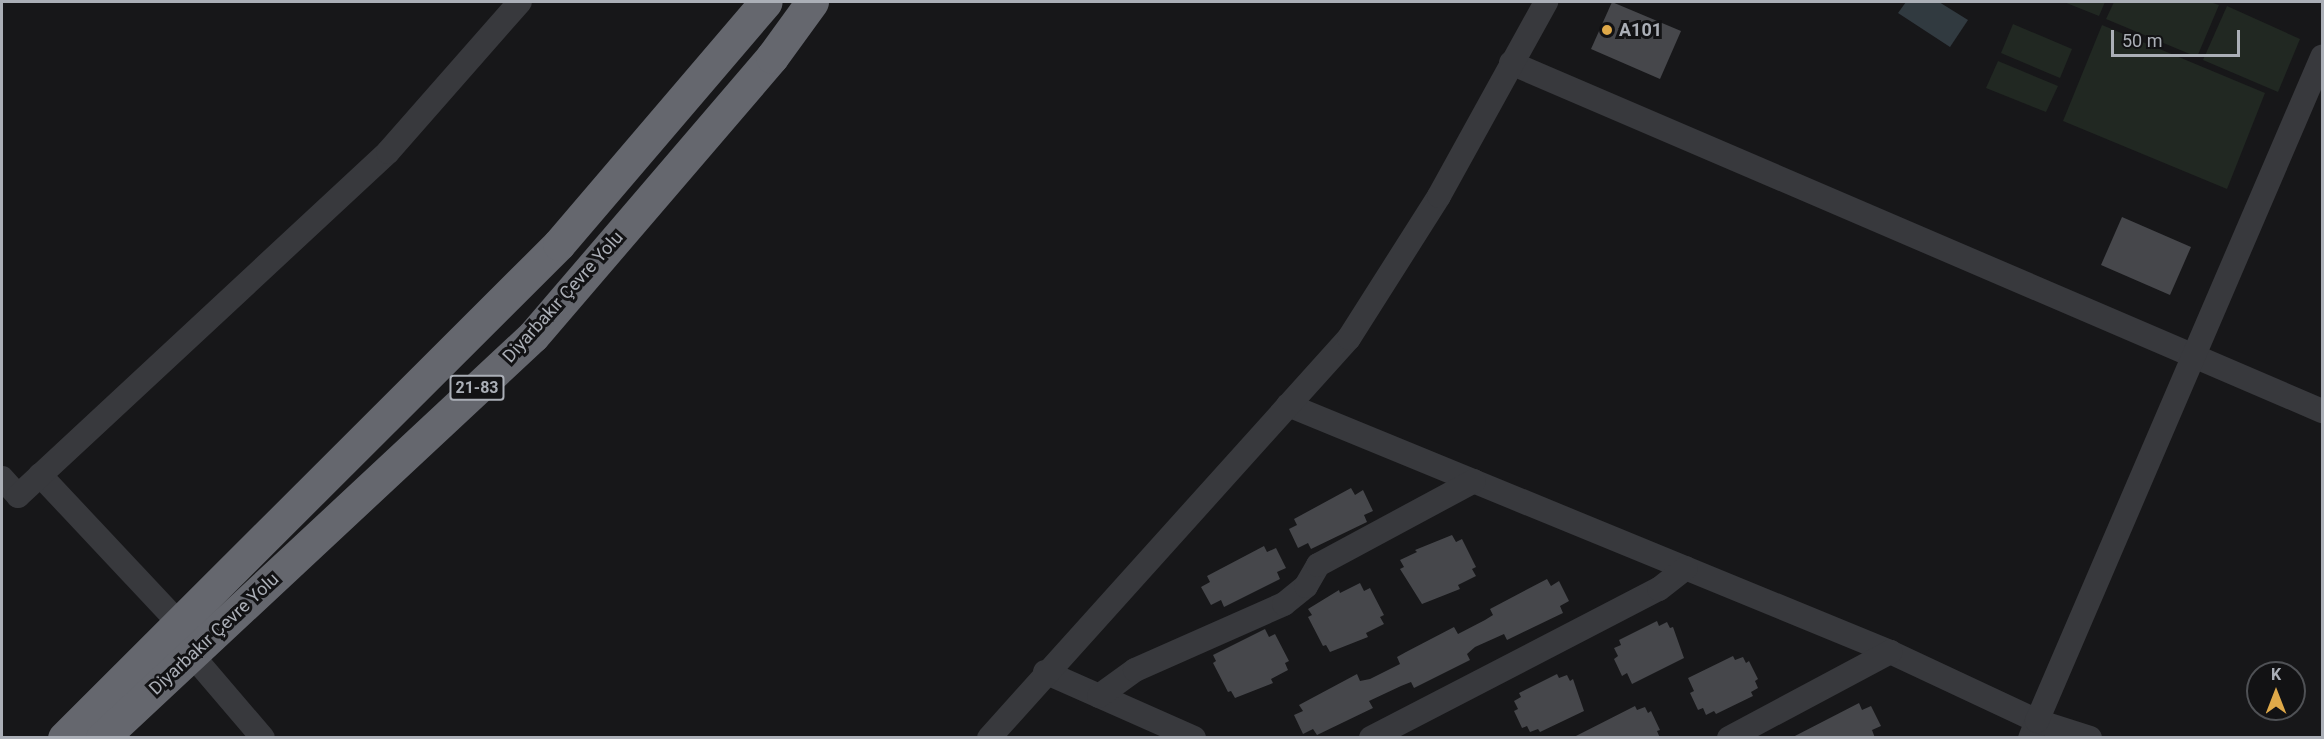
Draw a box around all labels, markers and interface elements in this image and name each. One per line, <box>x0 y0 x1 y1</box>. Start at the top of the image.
scale bar <box>2114 18 2243 56</box>
place label: A101 <box>1619 19 1662 41</box>
marker: A101 <box>1600 23 1614 37</box>
text: 50 m <box>2122 30 2162 51</box>
street label: Diyarbakır Çevre Yolu <box>498 227 628 367</box>
road number: 21-83 <box>448 375 506 401</box>
street label: Diyarbakır Çevre Yolu <box>145 568 283 700</box>
north arrow <box>2246 661 2306 721</box>
text: K <box>2271 665 2281 684</box>

